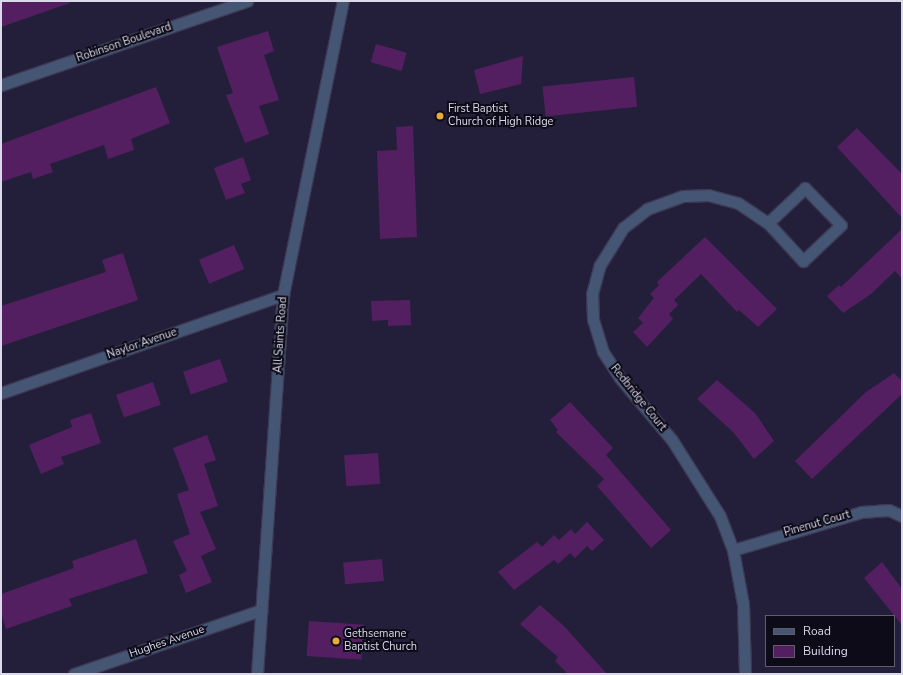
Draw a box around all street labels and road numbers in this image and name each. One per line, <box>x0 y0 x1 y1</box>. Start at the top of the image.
street label: Robinson Boulevard <box>75 21 173 65</box>
street label: All Saints Road <box>272 296 290 374</box>
street label: Naylor Avenue <box>105 326 179 362</box>
street label: Redbridge Court <box>607 362 669 434</box>
street label: Pinenut Court <box>782 508 852 540</box>
street label: Hughes Avenue <box>128 623 206 661</box>

